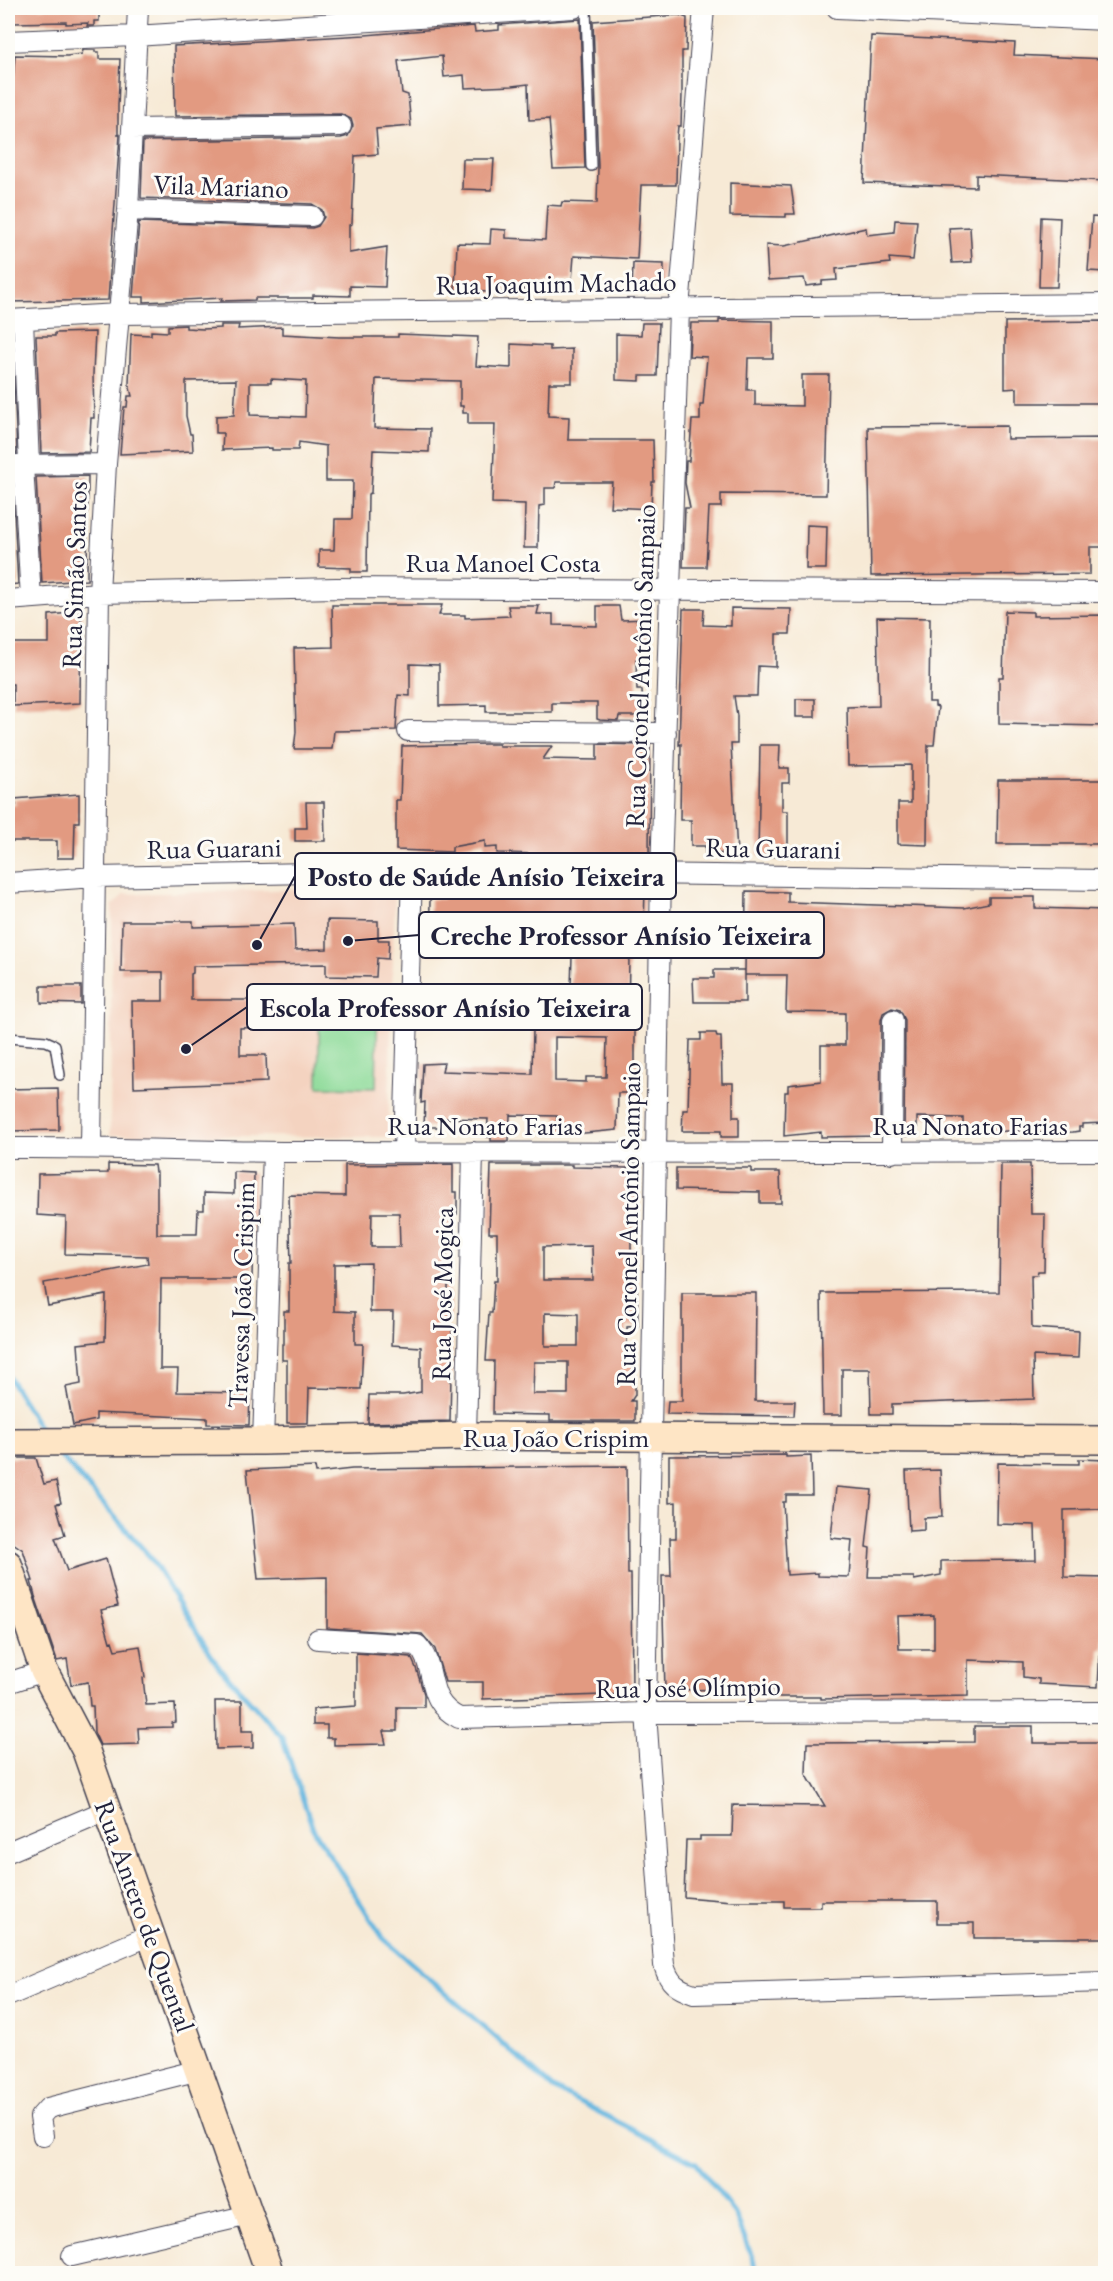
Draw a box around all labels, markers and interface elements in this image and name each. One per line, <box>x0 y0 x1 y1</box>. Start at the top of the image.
street label: Vila Mariano <box>153 166 289 206</box>
street label: Rua Joaquim Machado <box>435 263 677 303</box>
street label: Rua Simão Santos <box>53 481 95 669</box>
street label: Rua Coronel Antônio Sampaio <box>617 503 663 829</box>
street label: Rua Manoel Costa <box>406 545 601 580</box>
street label: Rua Guarani <box>146 829 282 867</box>
street label: Rua Guarani <box>705 829 841 867</box>
callout: Posto de Saúde Anísio Teixeira <box>295 853 676 899</box>
text: Posto de Saúde Anísio Teixeira <box>308 858 665 894</box>
callout: Creche Professor Anísio Teixeira <box>419 912 824 958</box>
text: Creche Professor Anísio Teixeira <box>430 917 812 953</box>
callout: Escola Professor Anísio Teixeira <box>247 984 642 1030</box>
text: Escola Professor Anísio Teixeira <box>259 989 631 1025</box>
street label: Rua Coronel Antônio Sampaio <box>608 1062 648 1386</box>
street label: Rua Nonato Farias <box>387 1108 583 1143</box>
street label: Rua Nonato Farias <box>872 1108 1068 1143</box>
street label: Travessa João Crispim <box>220 1181 262 1409</box>
street label: Rua José Mogica <box>423 1207 461 1381</box>
street label: Rua João Crispim <box>463 1420 649 1455</box>
street label: Rua José Olímpio <box>595 1668 781 1706</box>
street label: Rua Antero de Quental <box>87 1795 203 2037</box>

